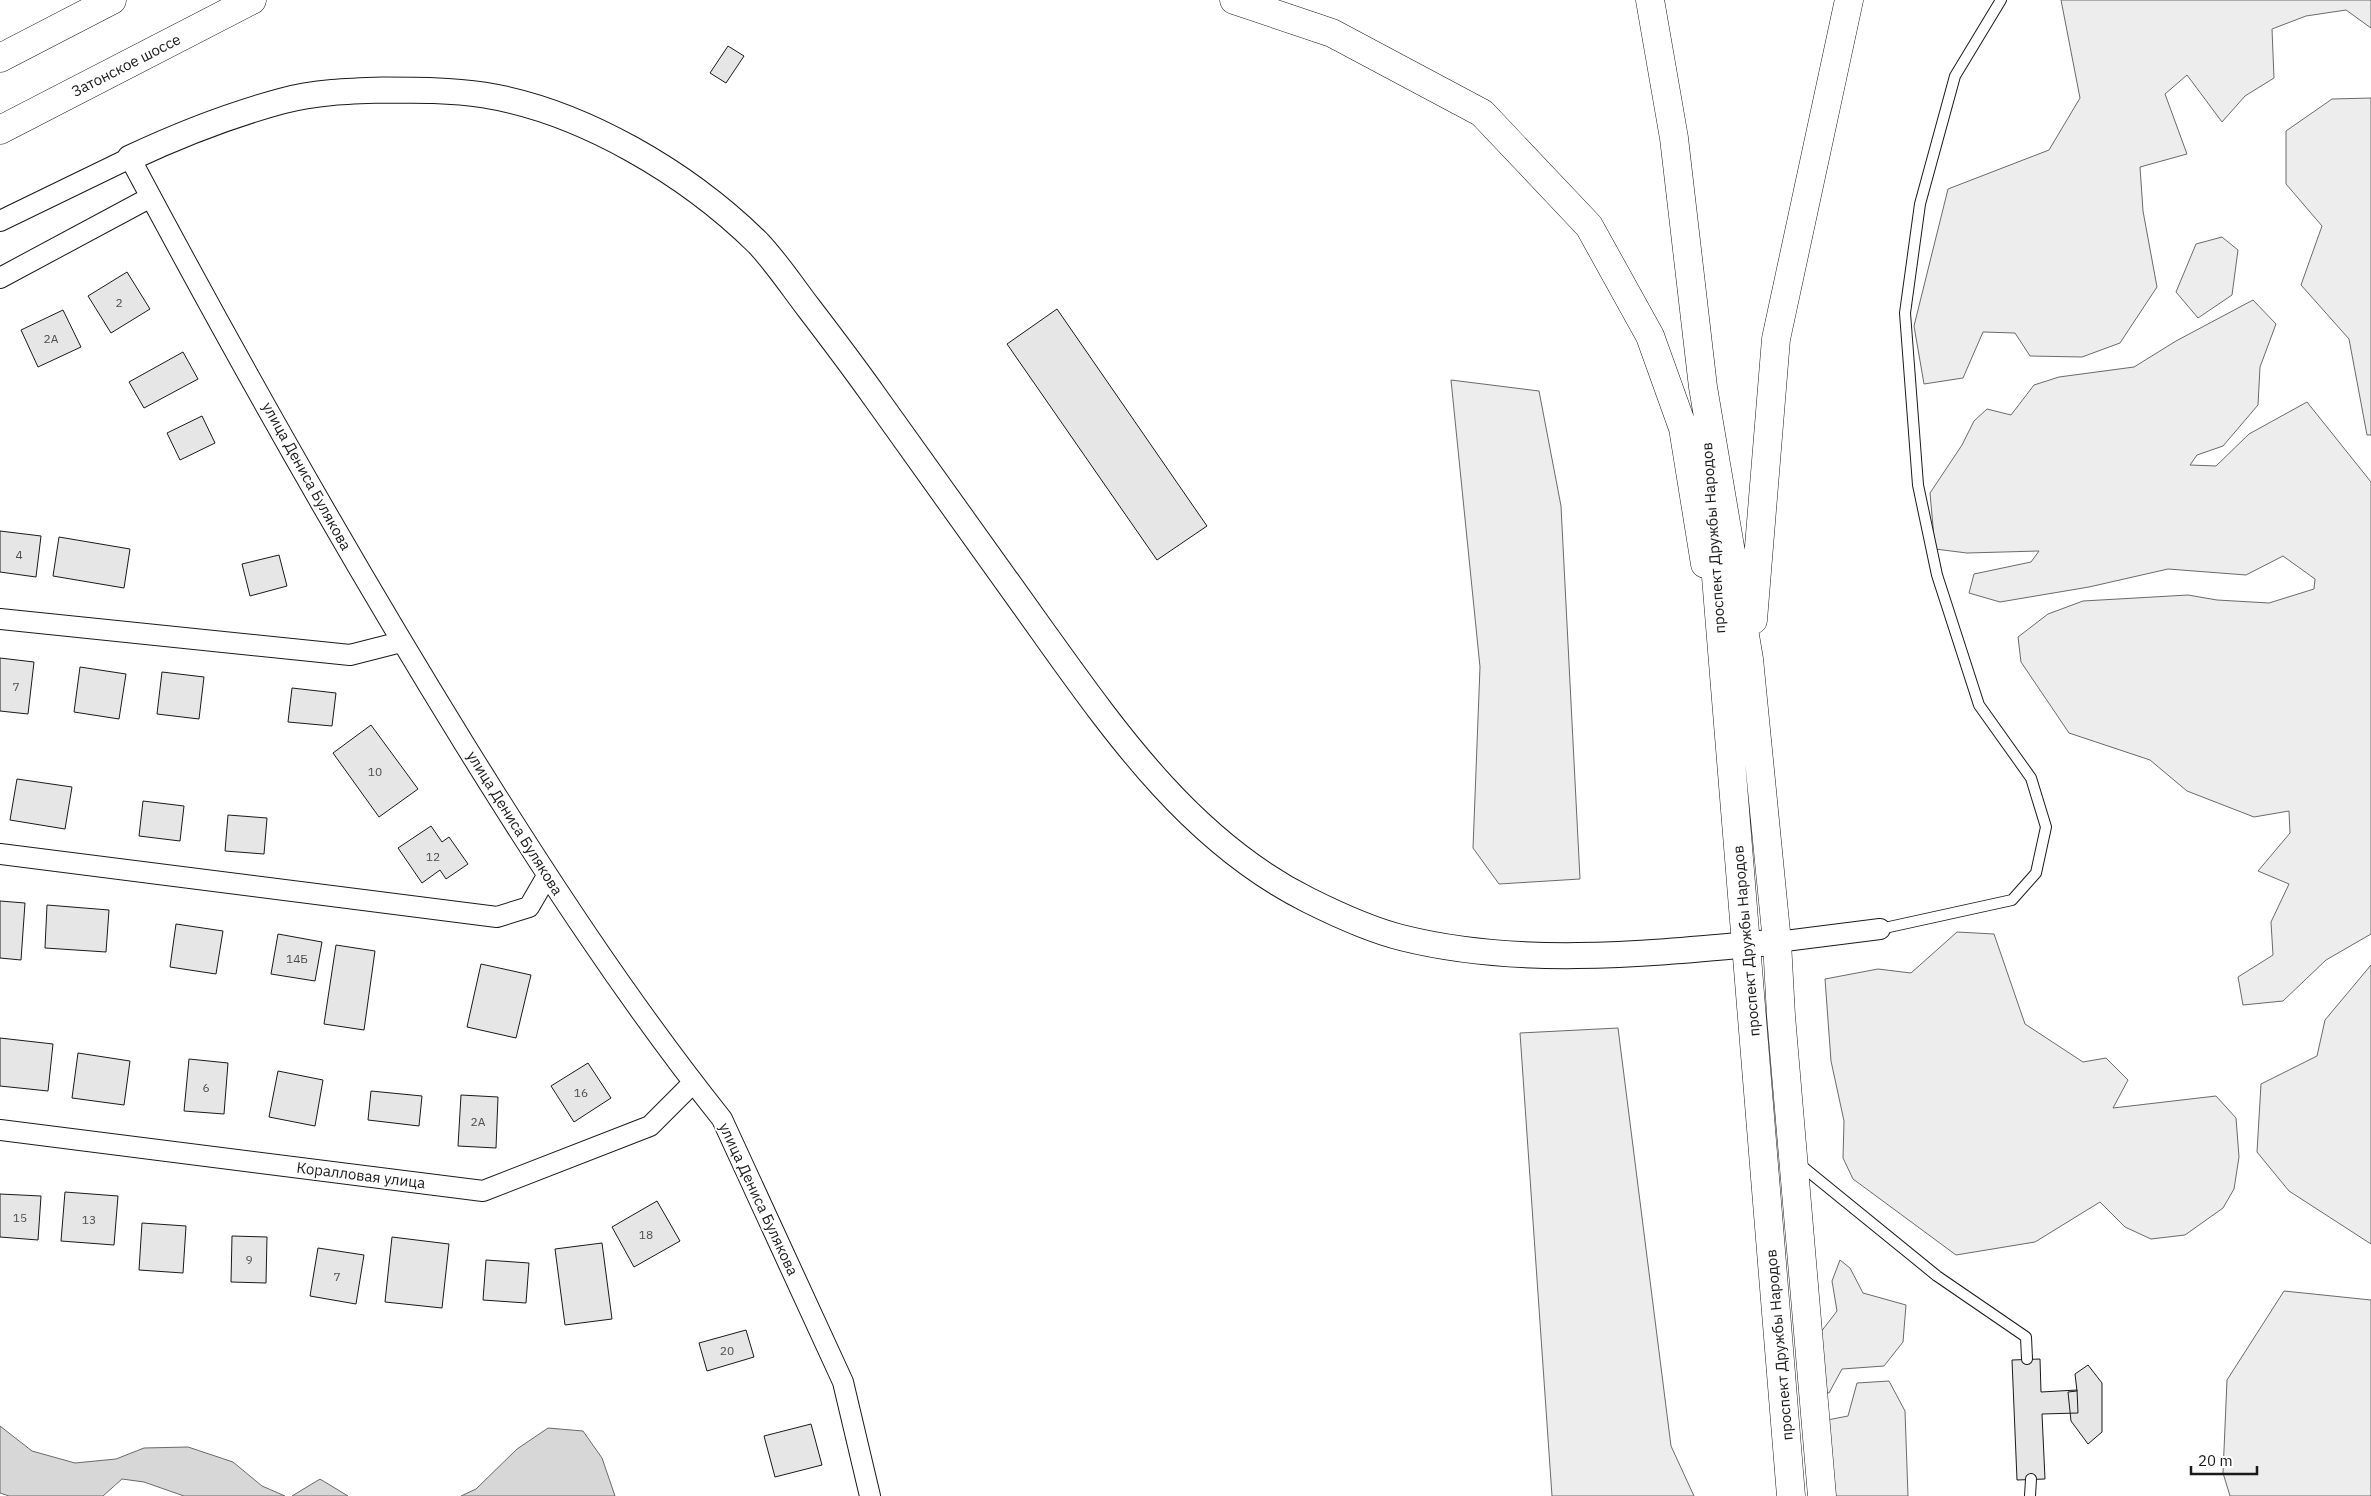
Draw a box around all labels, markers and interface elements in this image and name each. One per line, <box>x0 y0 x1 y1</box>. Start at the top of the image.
street label: Затонское шоссе <box>68 29 184 101</box>
house number: 2 <box>115 295 123 310</box>
house number: 2А <box>44 331 59 346</box>
street label: улица Дениса Булякова <box>258 398 356 554</box>
street label: проспект Дружбы Народов <box>1697 442 1729 634</box>
house number: 4 <box>15 547 23 562</box>
house number: 7 <box>12 679 20 694</box>
street label: улица Дениса Булякова <box>463 747 567 899</box>
house number: 10 <box>368 764 382 779</box>
street label: проспект Дружбы Народов <box>1728 845 1764 1037</box>
house number: 12 <box>426 849 440 864</box>
house number: 14Б <box>286 951 308 966</box>
house number: 6 <box>202 1080 210 1095</box>
house number: 16 <box>574 1085 588 1100</box>
house number: 2А <box>471 1114 486 1129</box>
street label: улица Дениса Булякова <box>715 1119 803 1279</box>
street label: Коралловая улица <box>296 1158 426 1192</box>
house number: 15 <box>13 1210 27 1225</box>
house number: 13 <box>82 1212 96 1227</box>
house number: 18 <box>639 1227 653 1242</box>
street label: проспект Дружбы Народов <box>1761 1249 1797 1441</box>
house number: 9 <box>245 1252 253 1267</box>
house number: 7 <box>333 1269 341 1284</box>
house number: 20 <box>720 1343 734 1358</box>
scale bar <box>2191 1444 2257 1476</box>
text: 20 m <box>2198 1451 2233 1470</box>

